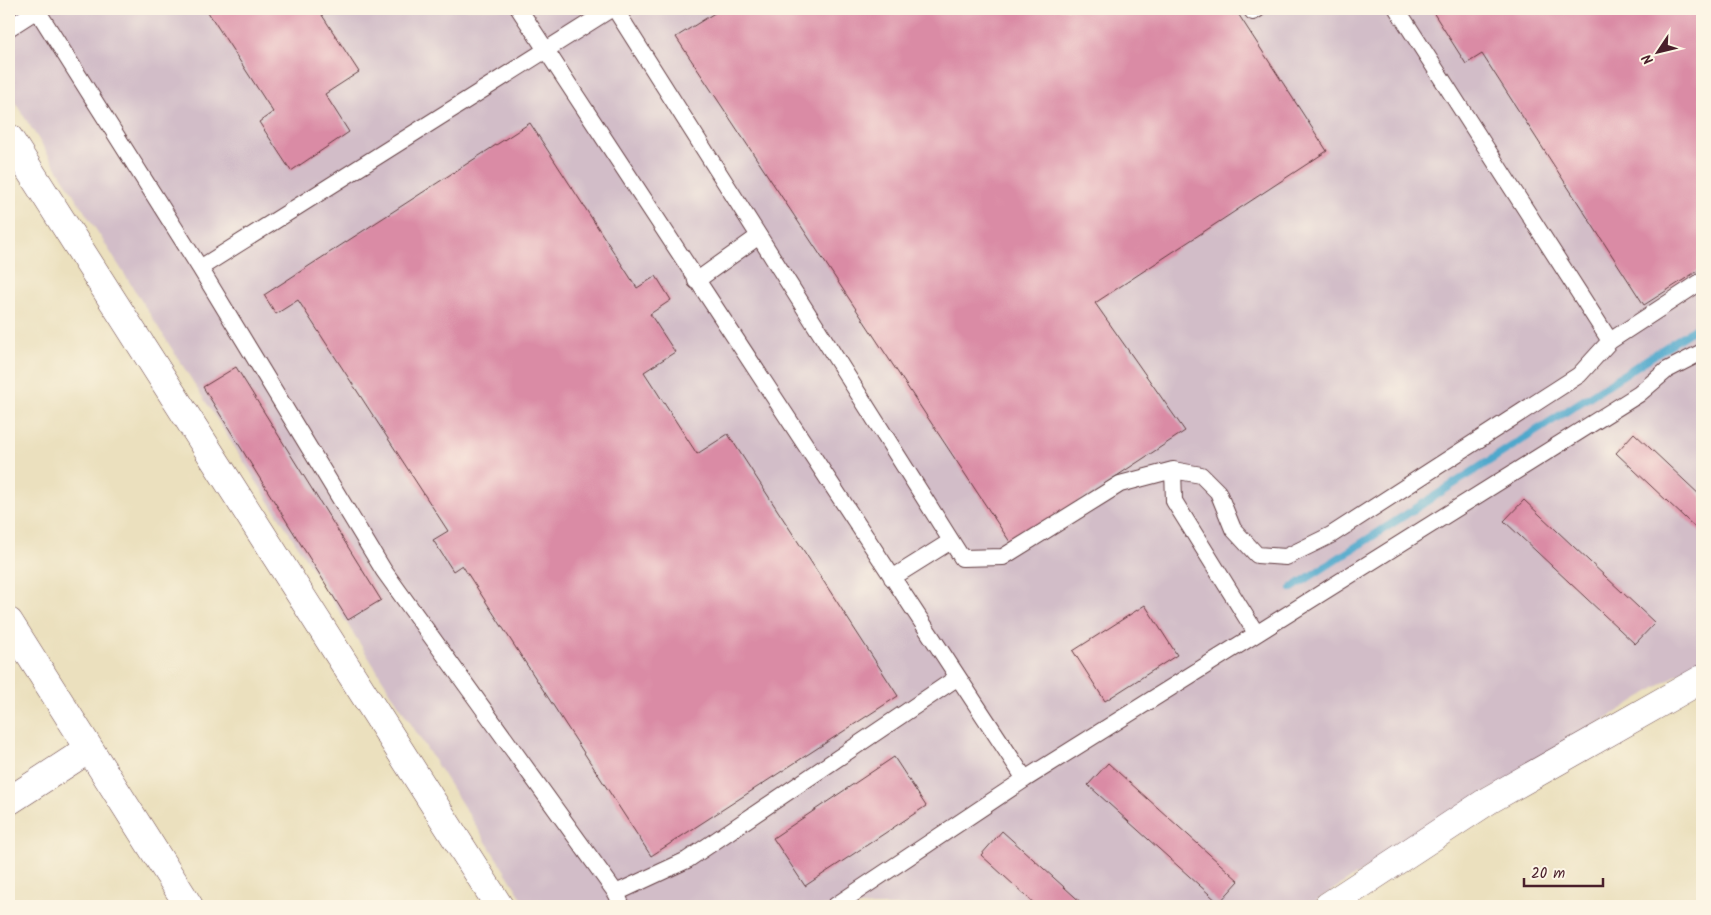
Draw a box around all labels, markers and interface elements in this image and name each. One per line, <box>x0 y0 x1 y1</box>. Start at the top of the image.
north arrow <box>1634 28 1684 78</box>
text: N <box>1637 49 1660 69</box>
scale bar <box>1524 855 1602 887</box>
text: 20 m <box>1531 862 1565 886</box>

